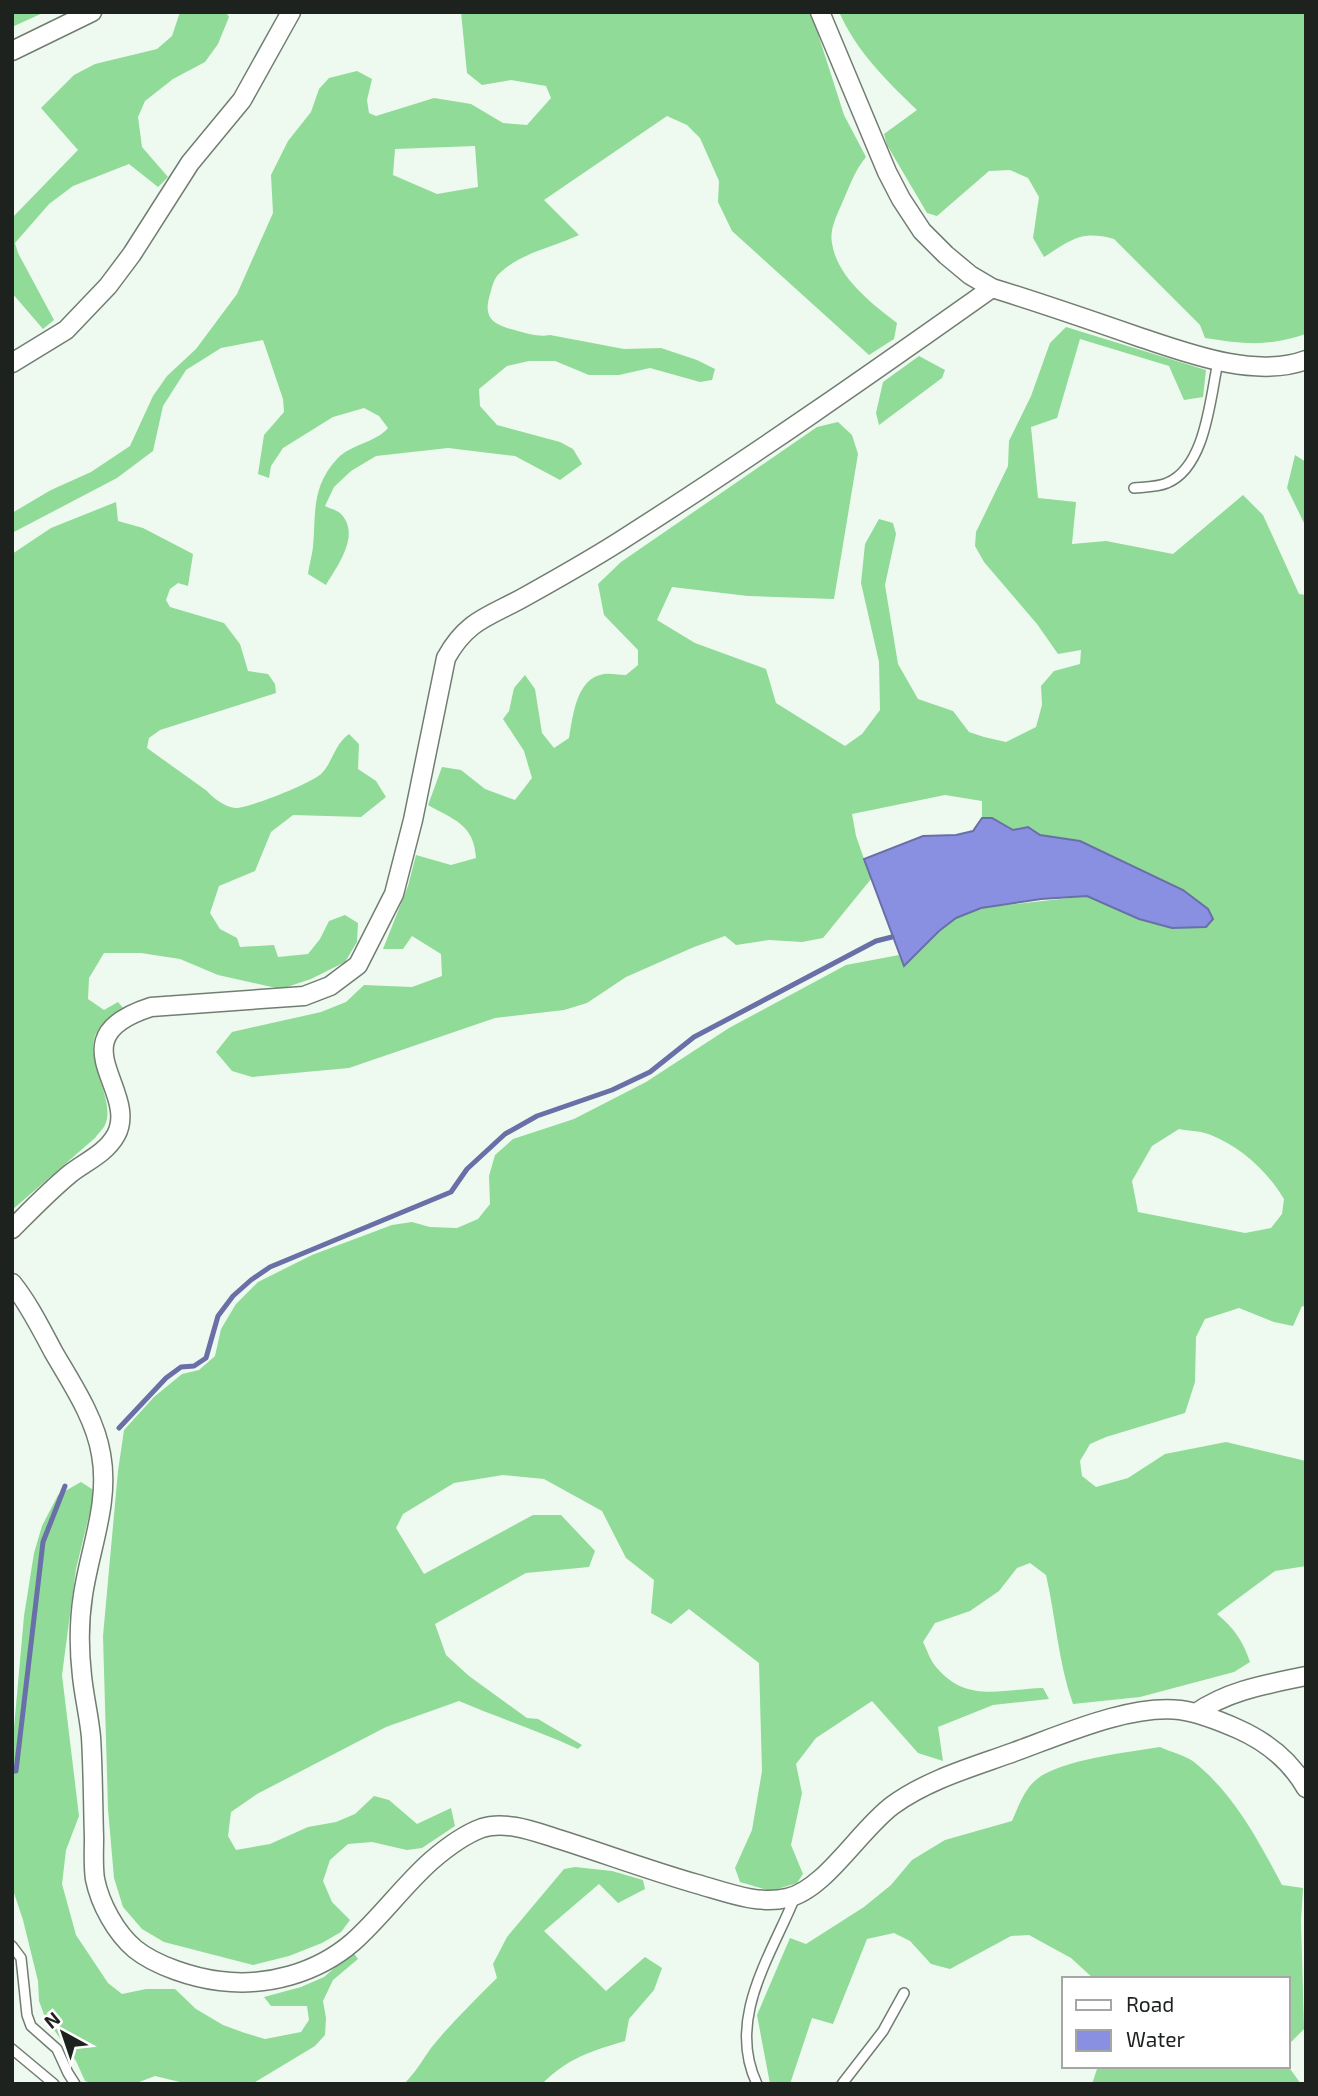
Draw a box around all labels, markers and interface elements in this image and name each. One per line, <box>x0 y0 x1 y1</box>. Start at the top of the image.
legend <box>1062 1977 1290 2068</box>
text: Road <box>1126 1991 1174 2016</box>
north arrow <box>28 1998 98 2068</box>
text: N <box>39 2006 64 2033</box>
text: Water <box>1126 2026 1185 2051</box>

